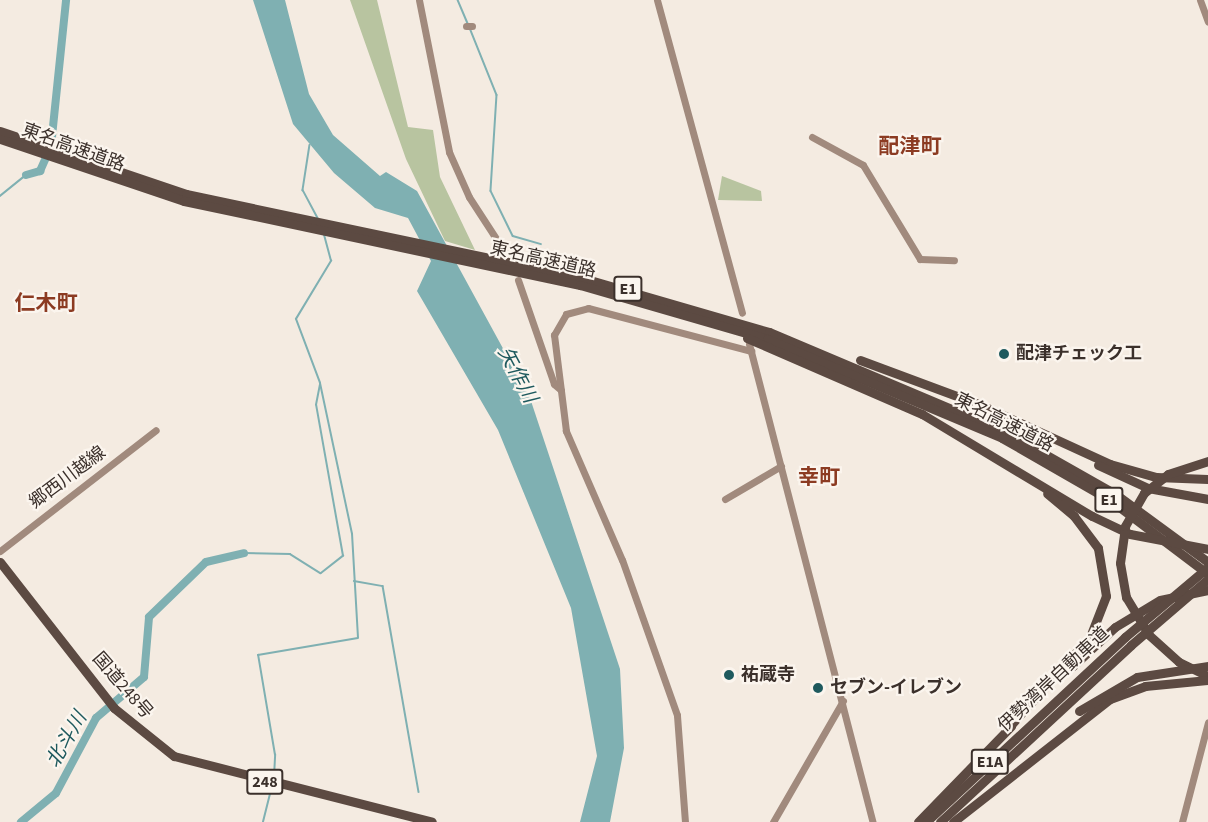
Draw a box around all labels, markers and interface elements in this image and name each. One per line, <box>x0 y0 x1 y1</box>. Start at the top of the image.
street label: 東名高速道路 <box>19 119 127 177</box>
district label: 配津町 <box>879 133 941 159</box>
street label: 東名高速道路 <box>488 237 598 283</box>
road number: E1 <box>613 276 643 302</box>
district label: 仁木町 <box>15 290 77 316</box>
water label: 矢作川 <box>492 343 542 407</box>
place label: 配津チェック工 <box>1016 343 1142 365</box>
marker: 配津チェック工 <box>997 347 1011 361</box>
street label: 東名高速道路 <box>951 389 1057 457</box>
street label: 郷西川越線 <box>26 442 110 514</box>
district label: 幸町 <box>798 464 840 490</box>
road number: E1 <box>1094 487 1124 513</box>
street label: 伊勢湾岸自動車道 <box>994 623 1114 737</box>
street label: 国道248号 <box>87 648 157 724</box>
place label: 祐蔵寺 <box>741 664 795 686</box>
marker: 祐蔵寺 <box>722 668 736 682</box>
place label: セブン-イレブン <box>830 677 962 699</box>
marker: セブン-イレブン <box>811 681 825 695</box>
water label: 北斗川 <box>42 708 92 772</box>
road number: E1A <box>970 749 1010 775</box>
road number: 248 <box>246 769 284 795</box>

